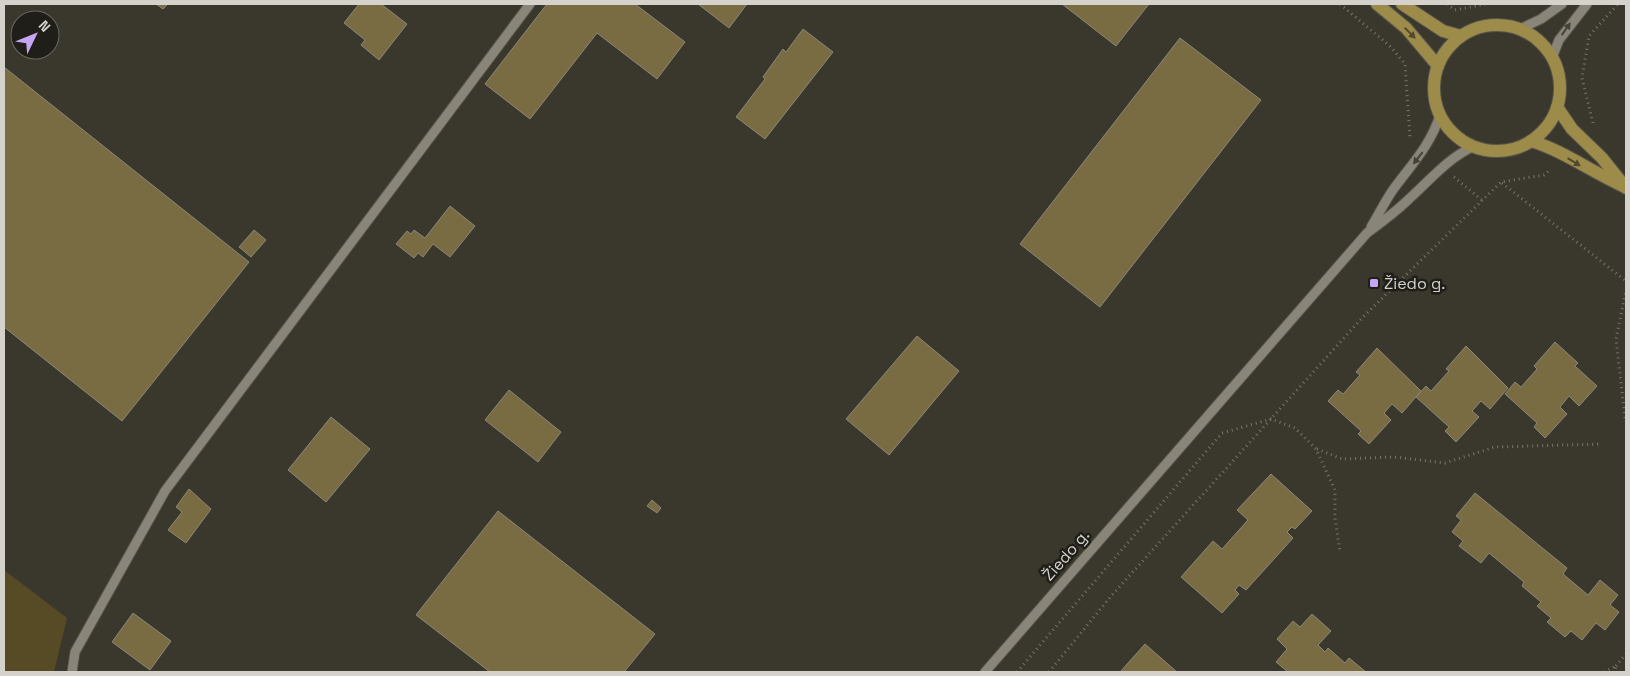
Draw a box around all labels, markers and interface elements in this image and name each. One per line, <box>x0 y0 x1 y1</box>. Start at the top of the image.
north arrow <box>10 10 60 60</box>
text: N <box>35 17 54 36</box>
one-way arrow <box>1561 22 1571 36</box>
one-way arrow <box>1404 26 1416 38</box>
one-way arrow <box>1413 151 1424 164</box>
one-way arrow <box>1568 157 1581 166</box>
place label: Žiedo g. <box>1384 273 1445 294</box>
marker: Žiedo g. <box>1368 277 1380 289</box>
street label: Žiedo g. <box>1038 525 1094 585</box>

